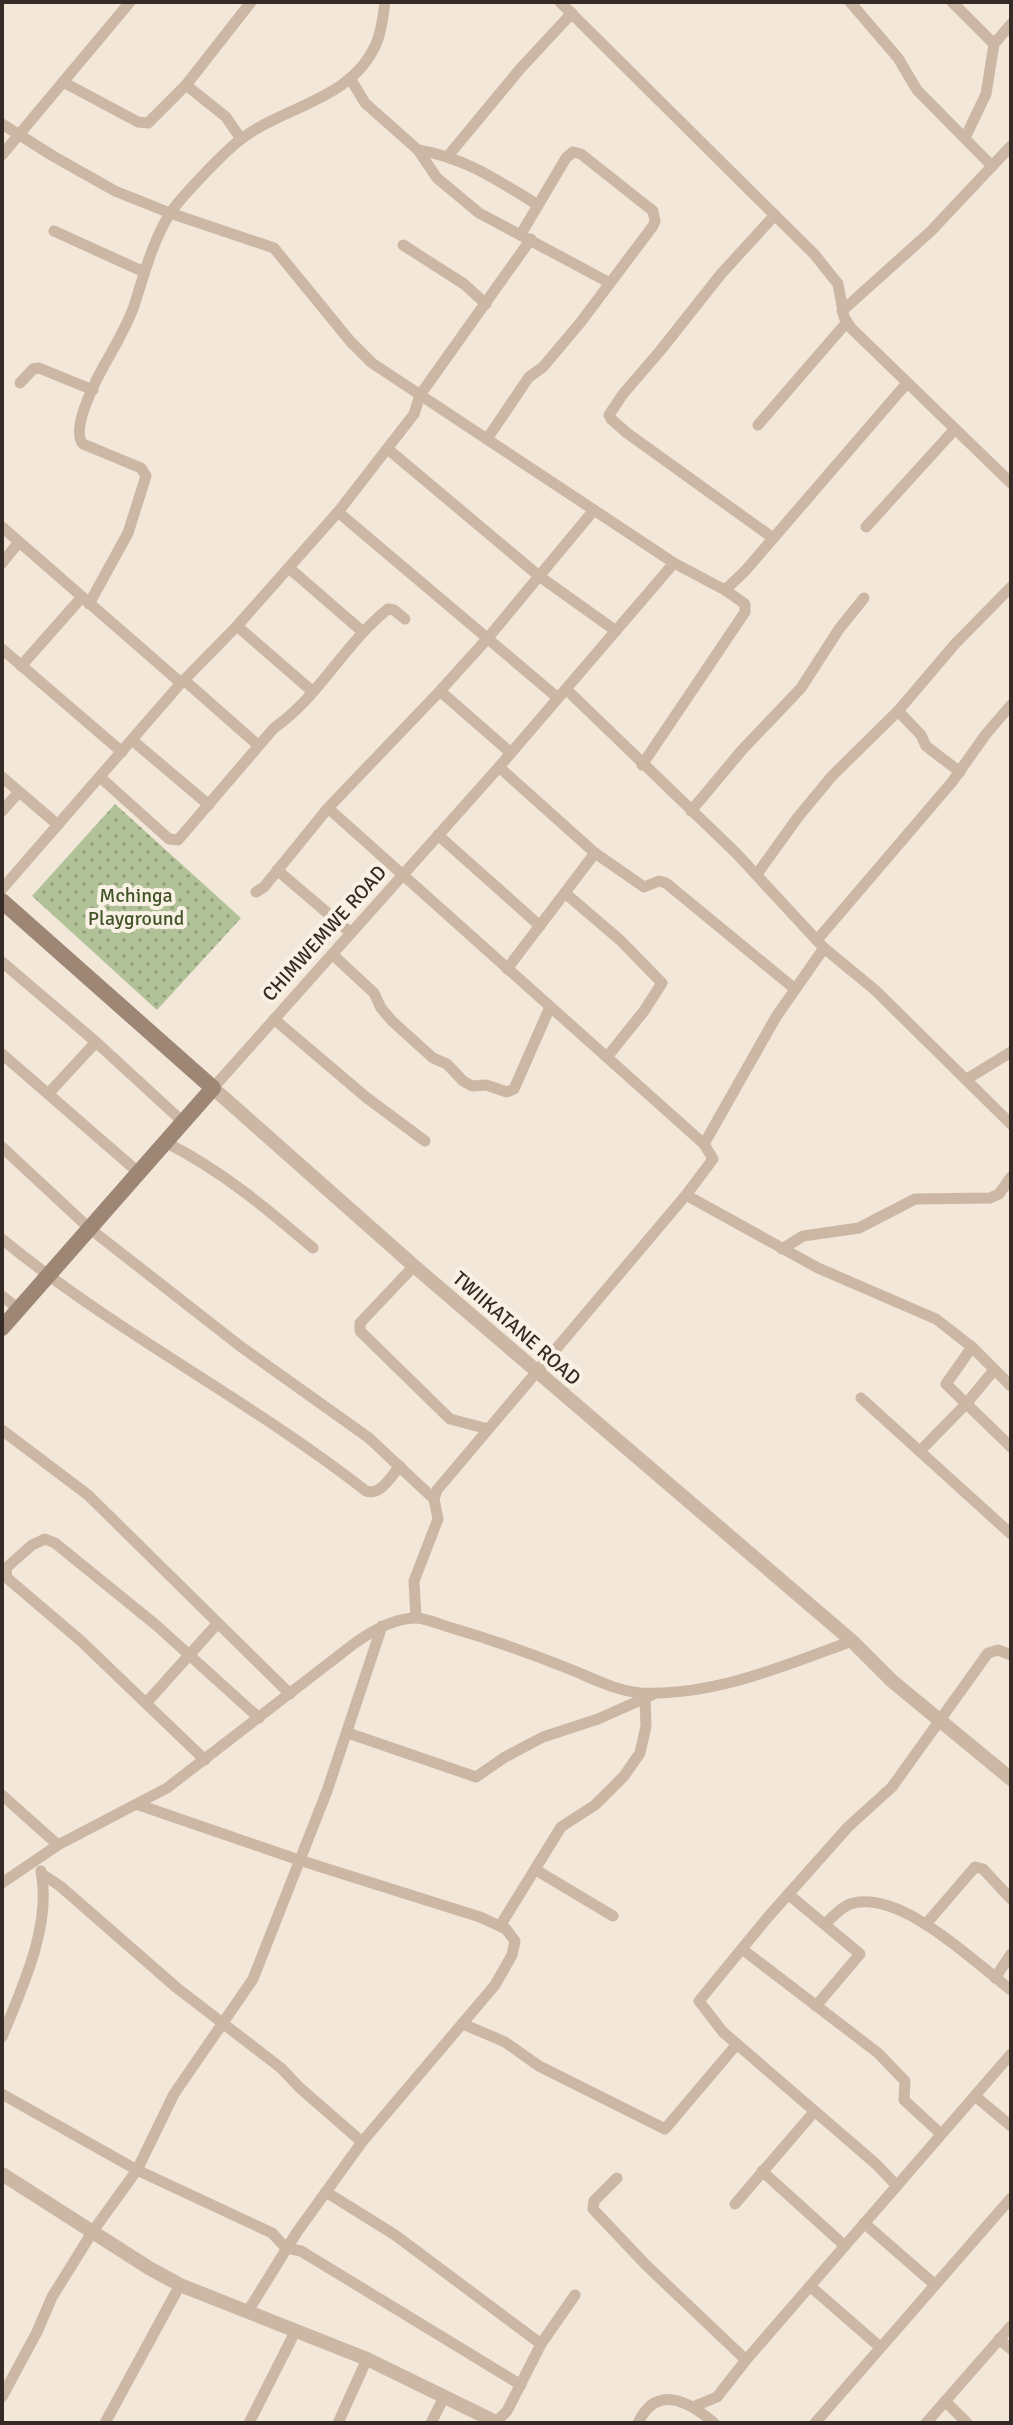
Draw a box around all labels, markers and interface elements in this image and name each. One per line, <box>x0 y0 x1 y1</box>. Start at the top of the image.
street label: CHIMWEMWE ROAD <box>257 860 392 1006</box>
park label: Mchinga Playground <box>88 883 184 931</box>
street label: TWIIKATANE ROAD <box>448 1266 586 1391</box>

